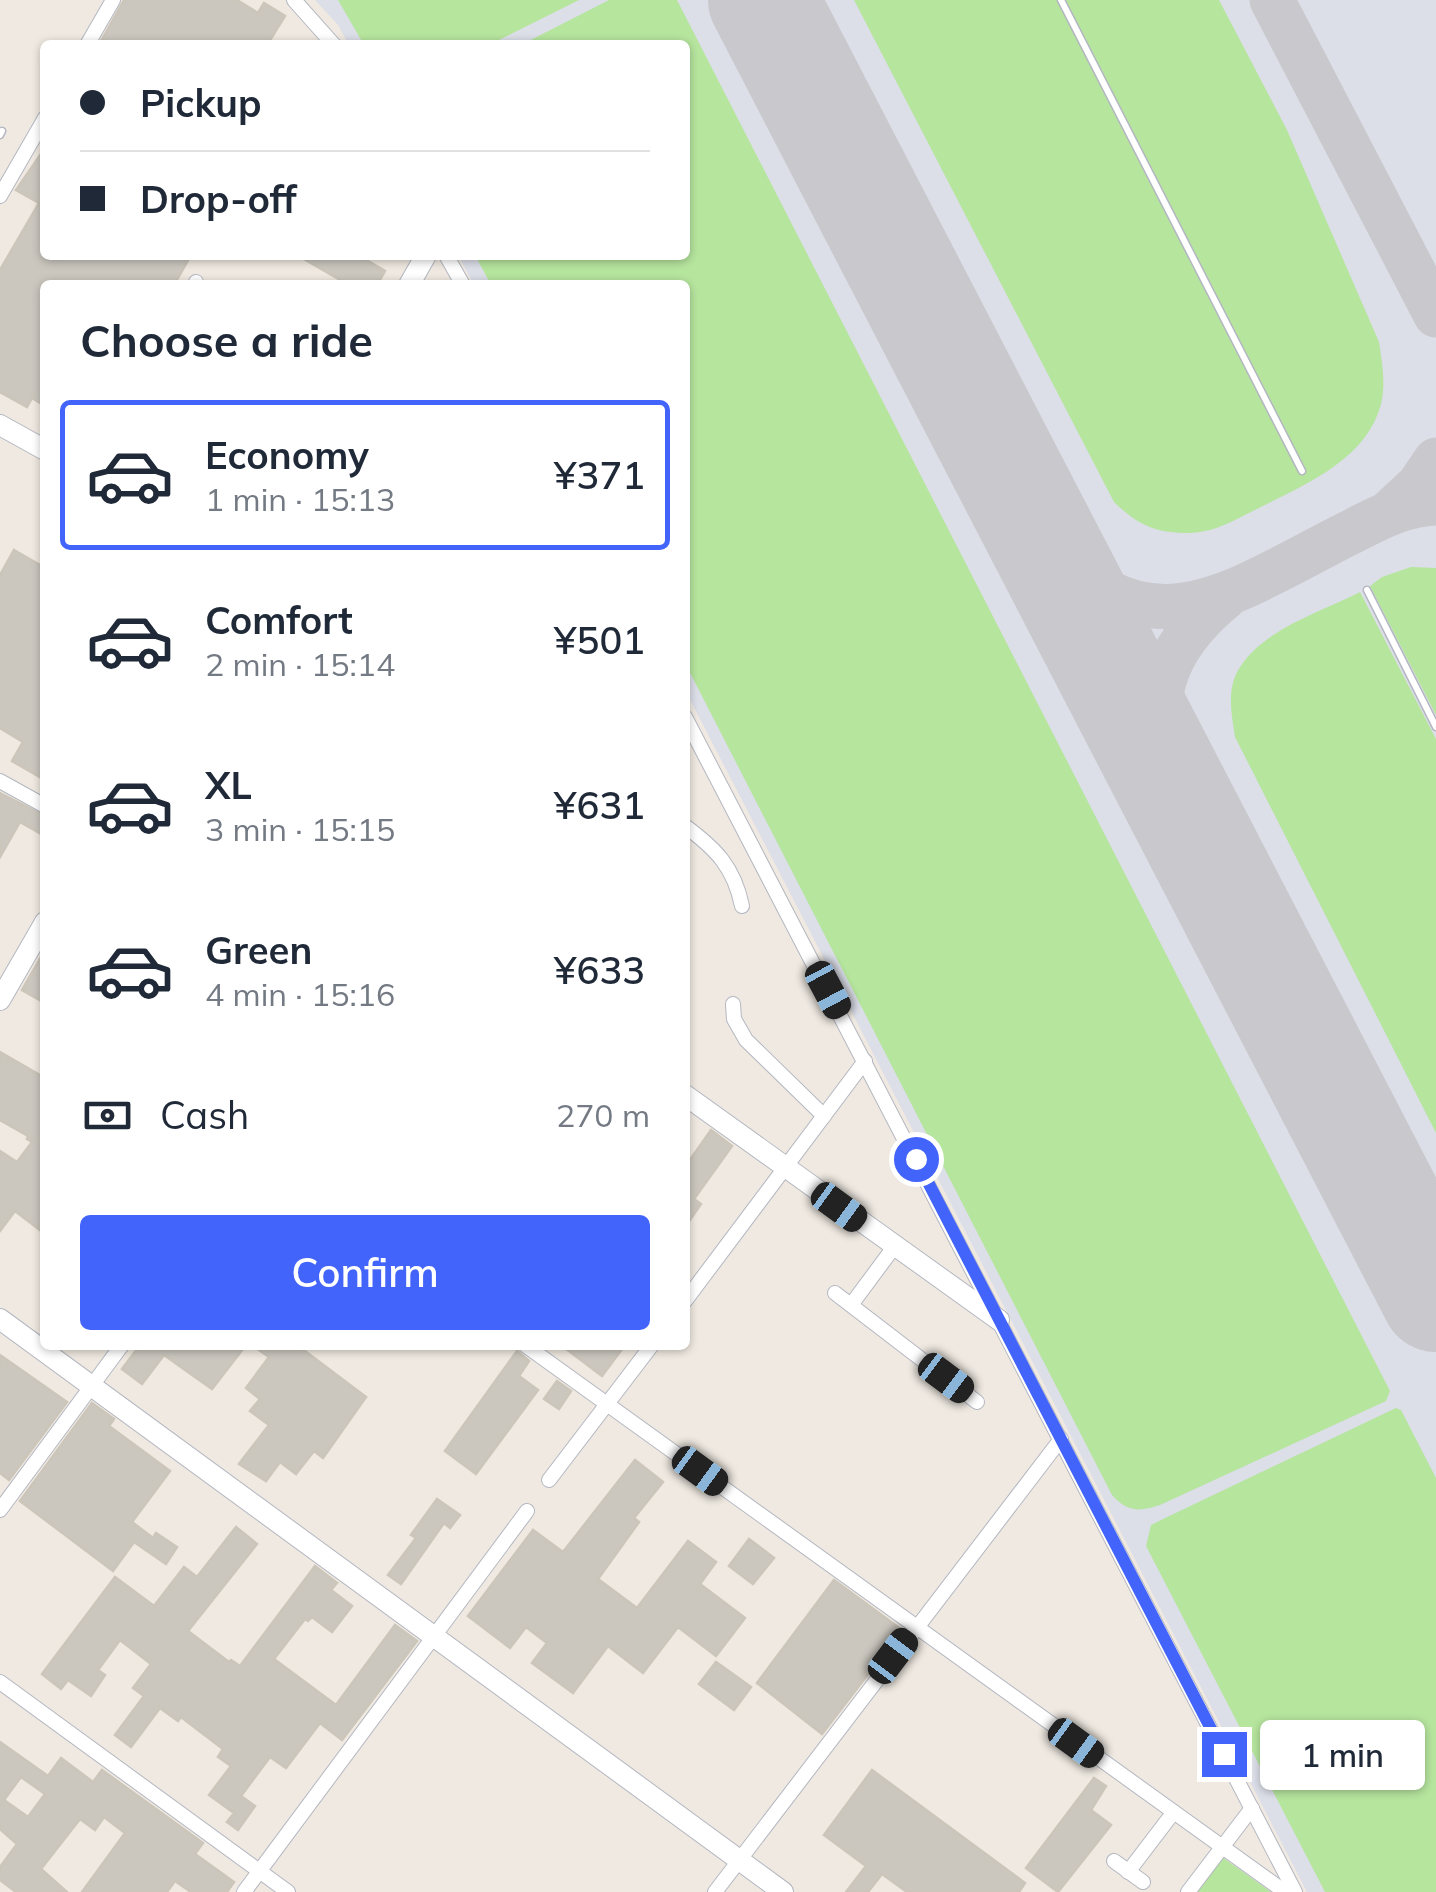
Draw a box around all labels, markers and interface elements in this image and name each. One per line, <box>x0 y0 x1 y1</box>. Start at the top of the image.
text: Pickup <box>140 79 262 127</box>
text: Drop-off <box>140 175 297 223</box>
text: Choose a ride <box>80 312 373 368</box>
icon: car <box>85 430 175 520</box>
text: Economy <box>205 431 369 479</box>
text: ¥371 <box>554 451 645 499</box>
text: 1 min · 15:13 <box>205 479 395 519</box>
icon: car <box>85 595 175 685</box>
text: Comfort <box>205 596 353 644</box>
text: ¥501 <box>554 616 645 664</box>
text: 2 min · 15:14 <box>205 644 395 684</box>
icon: car <box>85 760 175 850</box>
text: XL <box>205 761 252 809</box>
text: ¥631 <box>554 781 645 829</box>
text: 3 min · 15:15 <box>205 809 395 849</box>
icon: car <box>85 925 175 1015</box>
text: Green <box>205 926 312 974</box>
text: ¥633 <box>554 946 645 994</box>
car <box>801 956 855 1024</box>
text: 4 min · 15:16 <box>205 974 395 1014</box>
icon: cash <box>80 1088 135 1143</box>
text: Cash <box>160 1091 249 1139</box>
text: 270 m <box>556 1095 650 1135</box>
route start <box>894 1137 939 1182</box>
car <box>806 1177 872 1237</box>
button: Confirm <box>80 1215 650 1330</box>
car <box>913 1348 979 1408</box>
car <box>667 1441 733 1501</box>
car <box>863 1623 923 1689</box>
car <box>1043 1713 1109 1773</box>
callout: 1 min <box>1259 1719 1424 1789</box>
route end <box>1202 1732 1247 1777</box>
text: 1 min <box>1301 1735 1384 1775</box>

